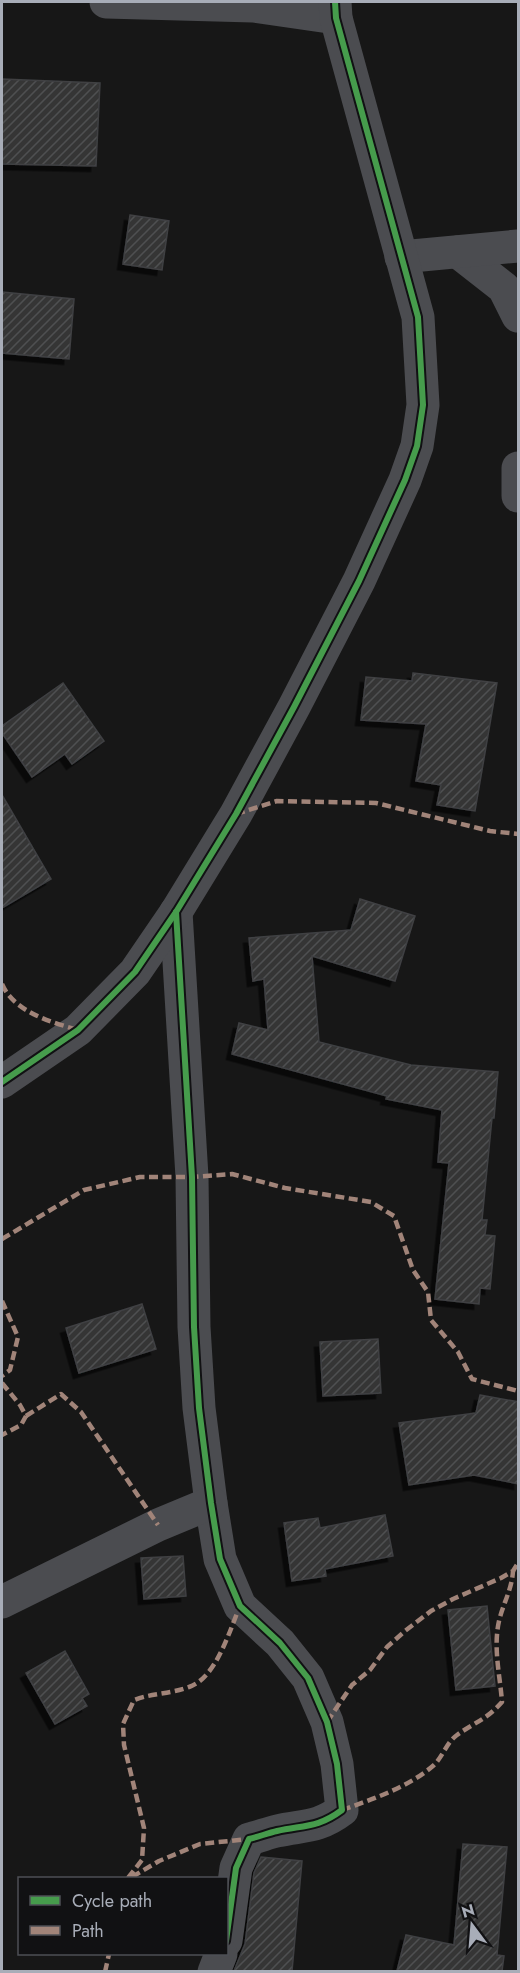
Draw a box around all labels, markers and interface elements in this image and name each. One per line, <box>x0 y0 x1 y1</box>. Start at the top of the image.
legend <box>18 1877 228 1955</box>
text: Cycle path <box>72 1888 152 1914</box>
north arrow <box>442 1895 502 1955</box>
text: N <box>459 1898 477 1924</box>
text: Path <box>72 1918 104 1944</box>

